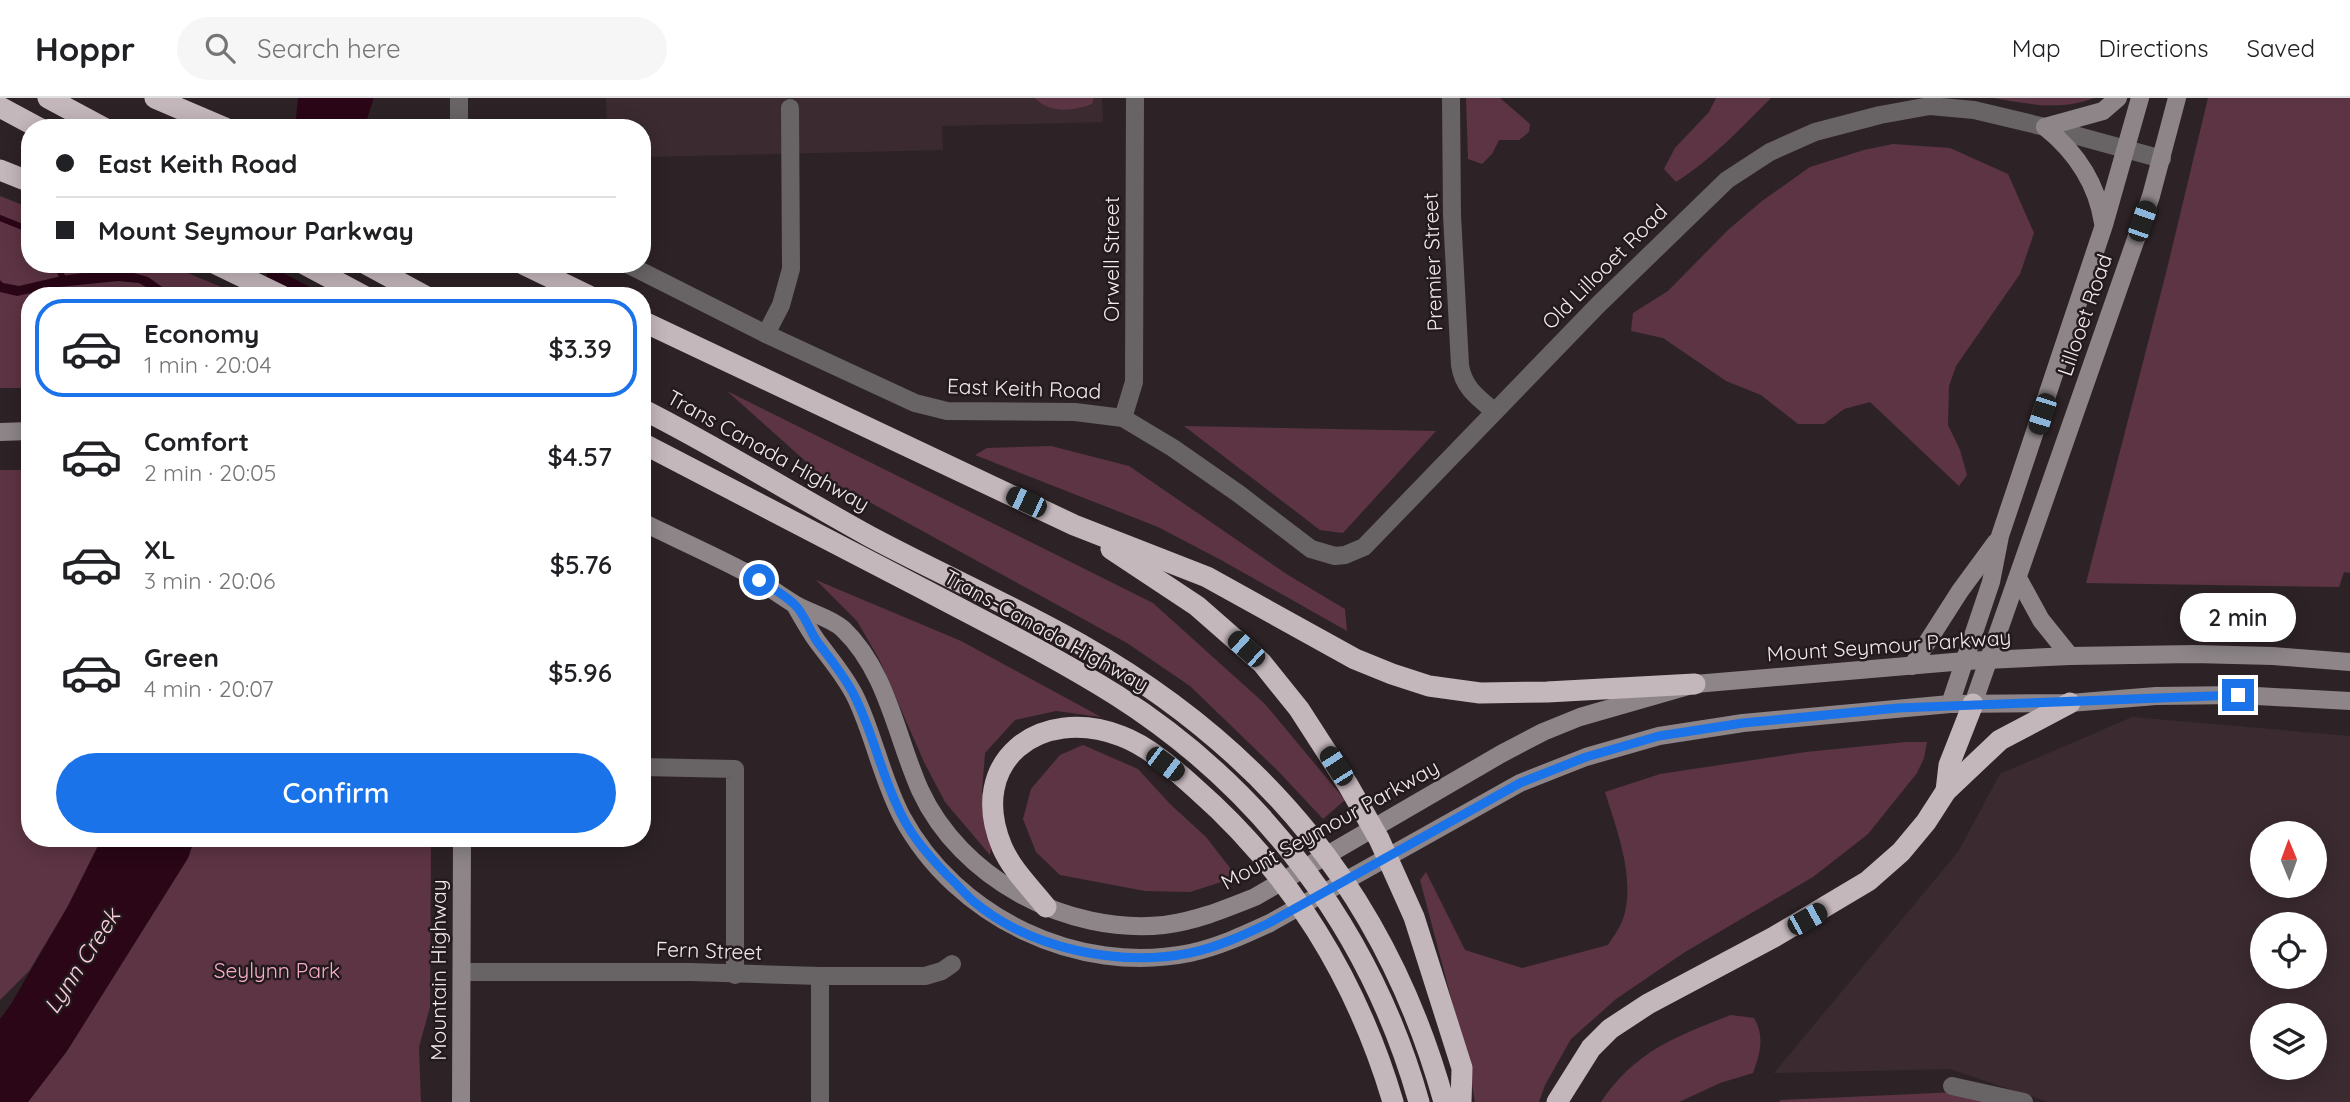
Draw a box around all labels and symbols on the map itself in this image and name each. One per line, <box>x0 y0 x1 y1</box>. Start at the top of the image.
street label: Premier Street <box>1417 192 1447 332</box>
street label: Orwell Street <box>1098 196 1124 322</box>
street label: Old Lillooet Road <box>1536 198 1672 334</box>
car <box>2126 198 2159 244</box>
street label: Lillooet Road <box>2051 250 2117 379</box>
street label: East Keith Road <box>946 372 1102 404</box>
street label: Trans Canada Highway <box>663 384 874 517</box>
car <box>2026 391 2059 437</box>
car <box>1003 484 1050 520</box>
street label: Trans-Canada Highway <box>940 563 1153 697</box>
route start <box>743 564 775 596</box>
callout: 2 min <box>2180 594 2296 642</box>
street label: Mount Seymour Parkway <box>1766 623 2012 667</box>
car <box>1224 627 1269 671</box>
route end <box>2222 679 2254 711</box>
car <box>1142 743 1189 785</box>
car <box>1316 743 1357 789</box>
street label: Mount Seymour Parkway <box>1216 753 1443 895</box>
north arrow <box>2250 821 2328 898</box>
street label: Mountain Highway <box>425 879 451 1061</box>
car <box>1784 900 1831 938</box>
water label: Lynn Creek <box>37 901 127 1019</box>
street label: Fern Street <box>655 935 763 965</box>
park label: Seylynn Park <box>214 957 340 983</box>

